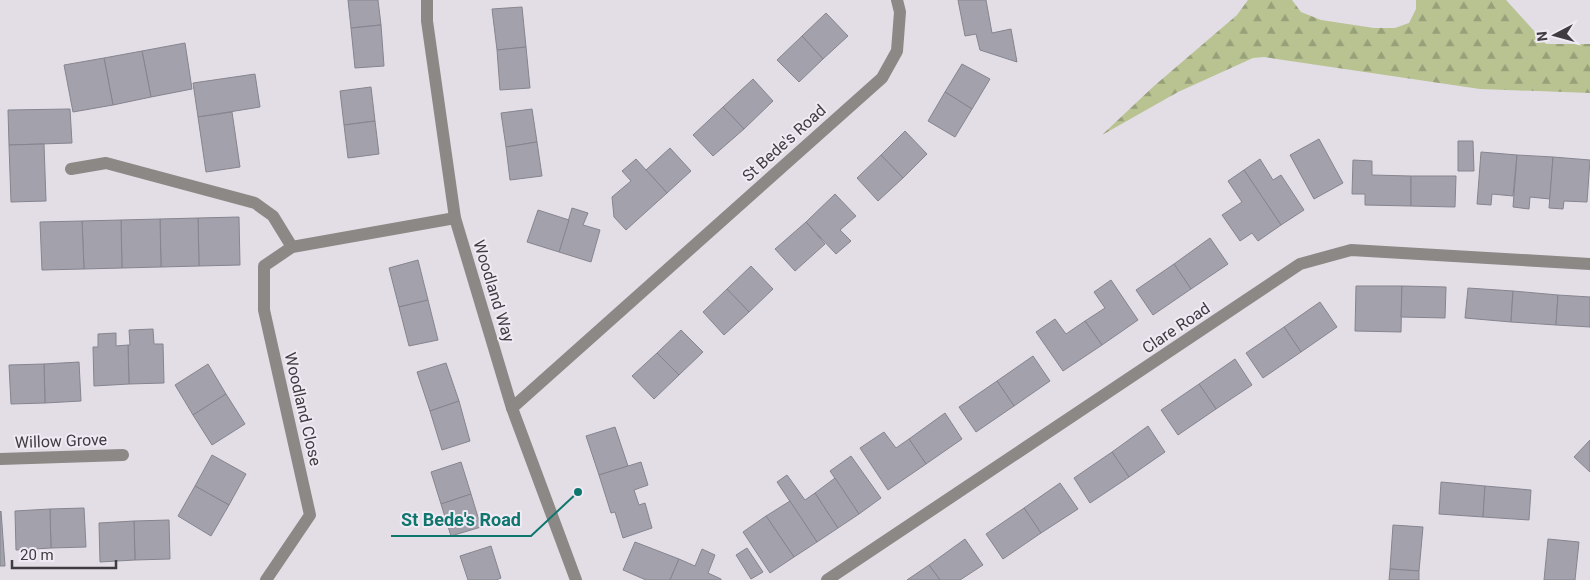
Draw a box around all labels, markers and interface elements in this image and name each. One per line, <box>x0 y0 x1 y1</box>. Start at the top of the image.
north arrow <box>1530 10 1580 60</box>
text: N <box>1534 31 1551 42</box>
street label: St Bede's Road <box>738 101 830 185</box>
street label: Woodland Way <box>469 238 519 345</box>
street label: Clare Road <box>1139 298 1213 358</box>
street label: Woodland Close <box>281 350 325 468</box>
street label: Willow Grove <box>15 430 107 452</box>
callout: St Bede's Road <box>391 503 531 536</box>
text: St Bede's Road <box>401 509 521 530</box>
scale bar <box>12 538 116 570</box>
text: 20 m <box>20 546 54 564</box>

